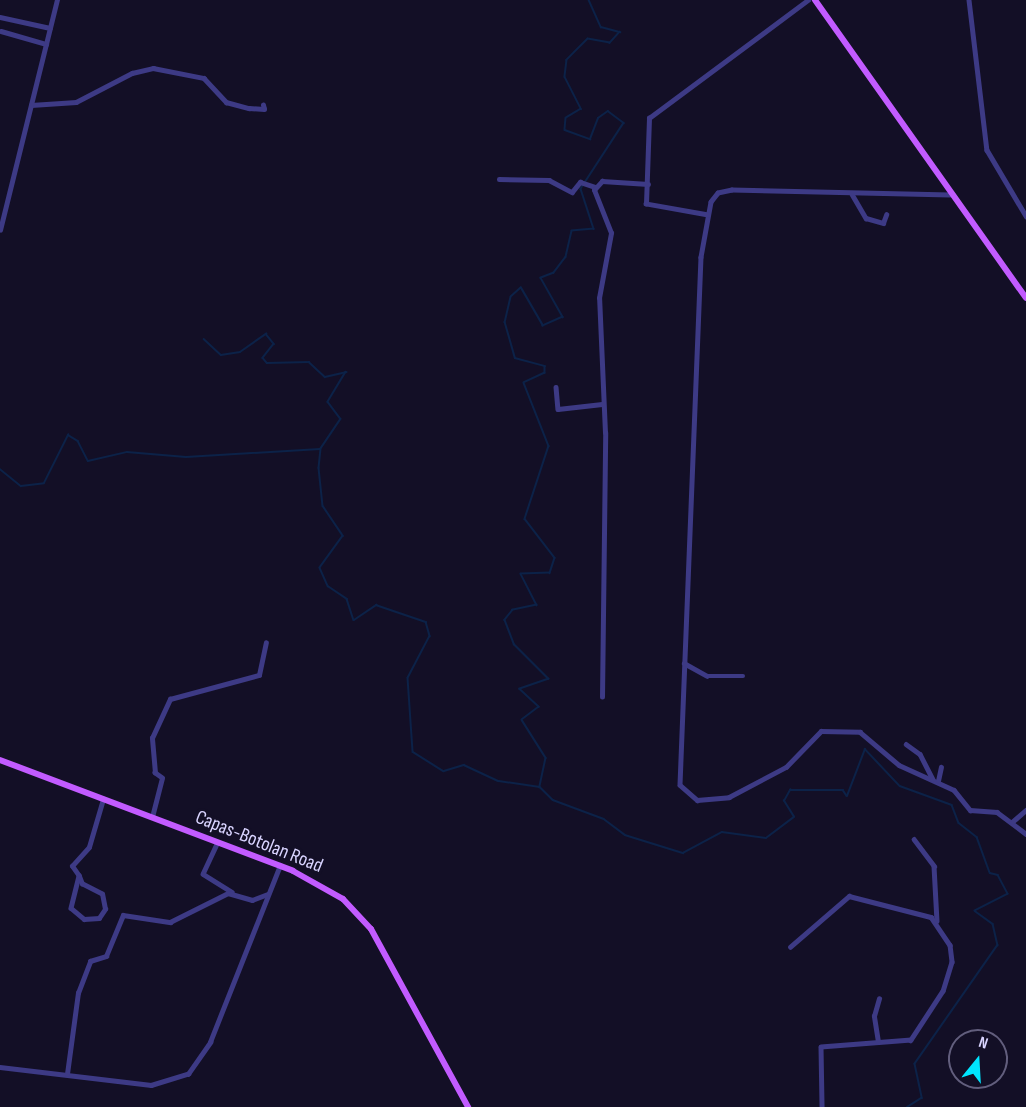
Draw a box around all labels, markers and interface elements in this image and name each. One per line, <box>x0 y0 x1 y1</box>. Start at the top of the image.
street label: Capas-Botolan Road <box>192 806 326 878</box>
north arrow <box>948 1029 1008 1089</box>
text: N <box>976 1033 990 1054</box>

